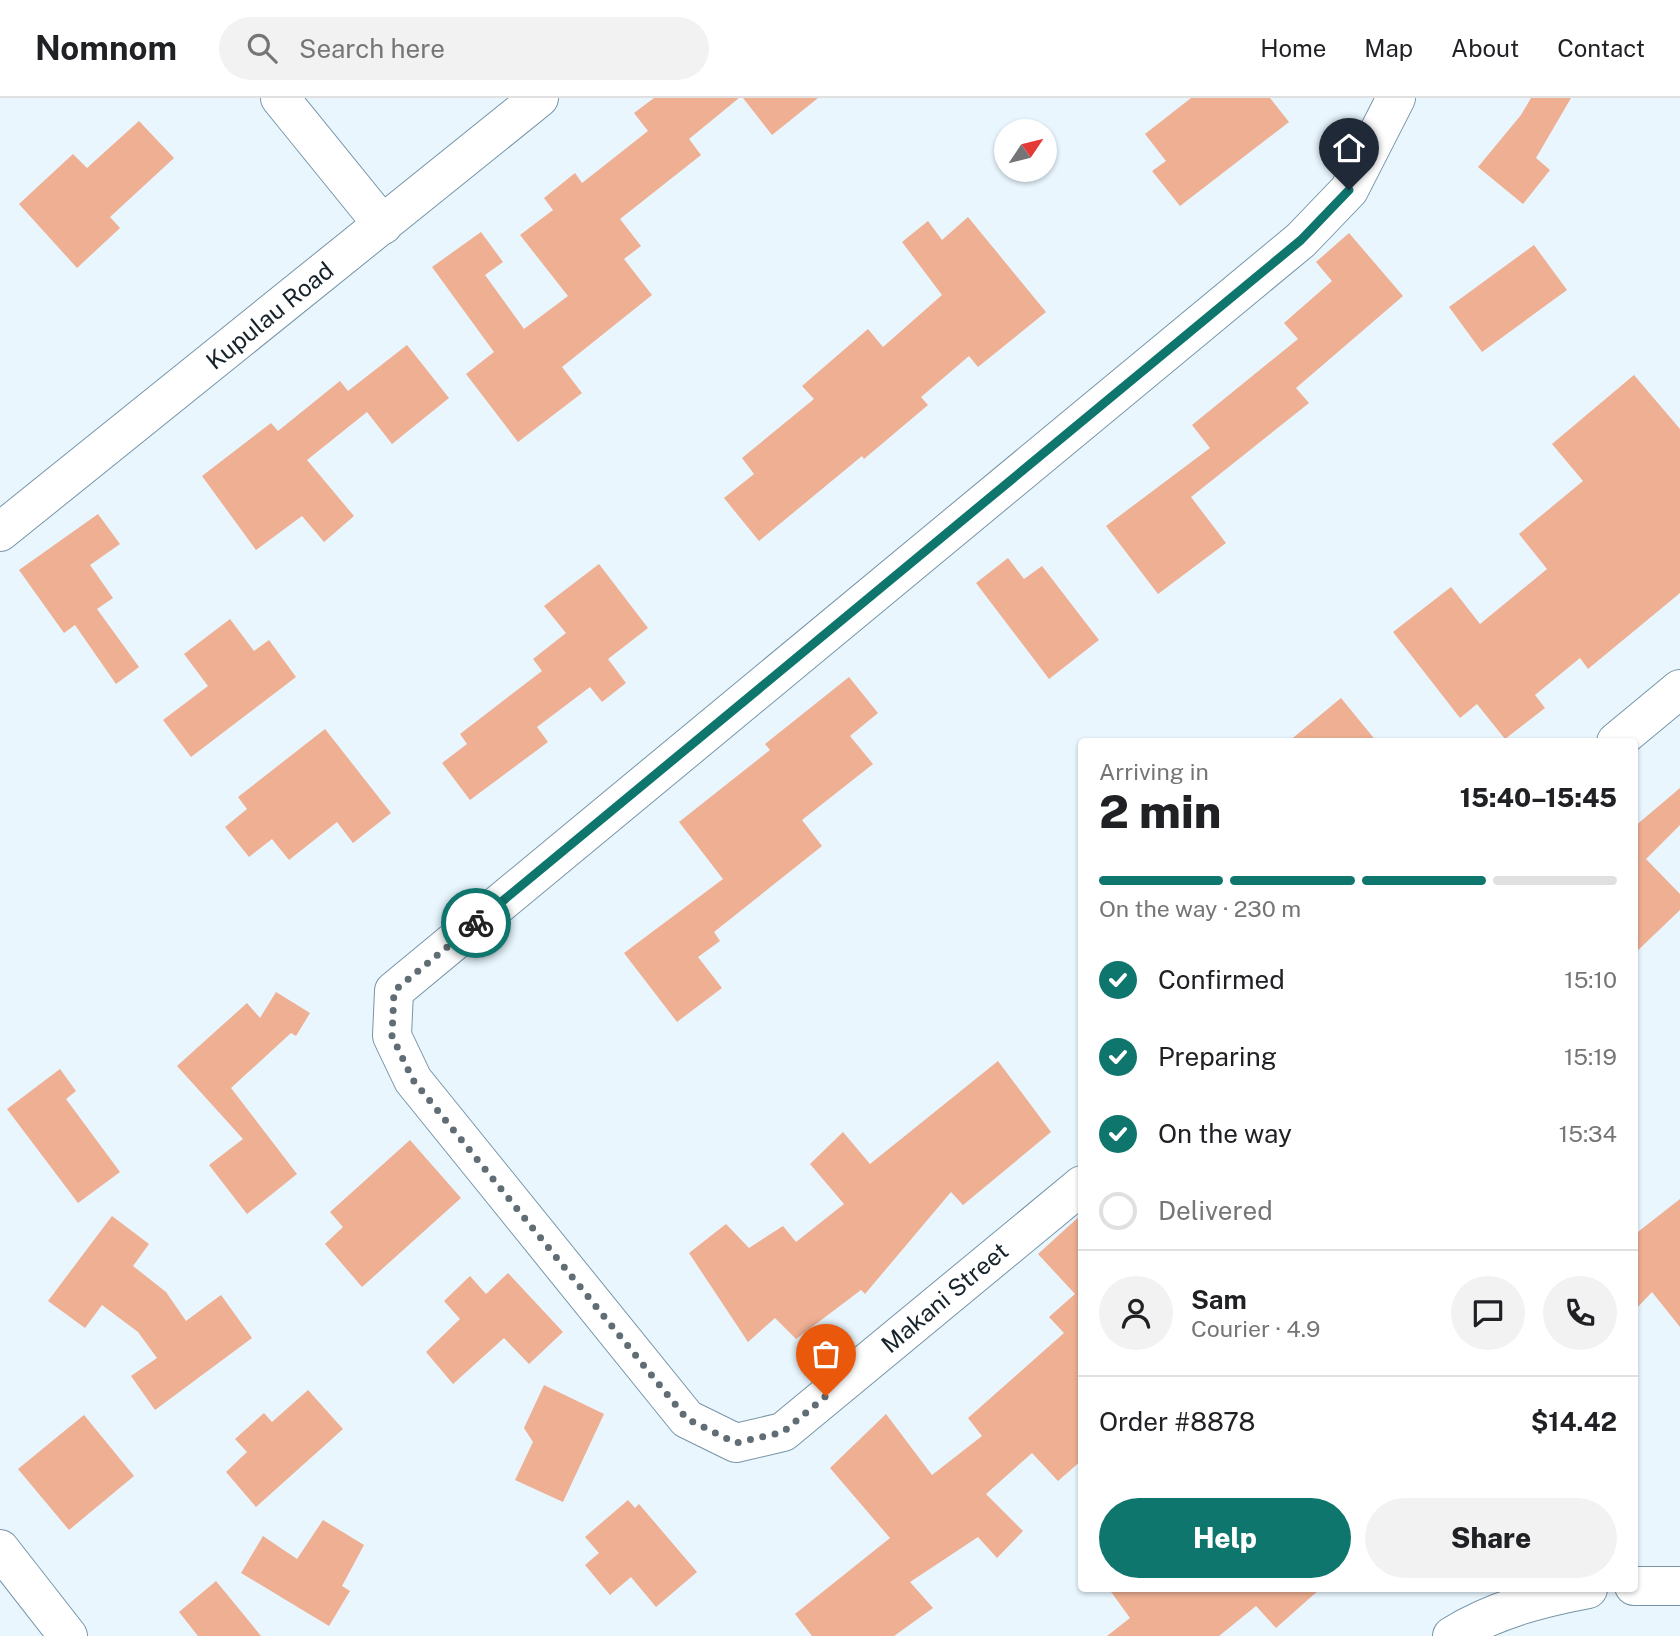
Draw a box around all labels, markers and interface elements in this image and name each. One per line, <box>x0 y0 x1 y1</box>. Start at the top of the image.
search box <box>219 17 709 80</box>
text: Nomnom <box>35 29 177 67</box>
icon: search <box>243 29 281 67</box>
text: Search here <box>299 33 445 64</box>
text: Home <box>1260 34 1326 62</box>
text: Map <box>1364 34 1413 62</box>
text: About <box>1451 34 1519 62</box>
text: Contact <box>1557 34 1645 62</box>
pin <box>1319 118 1379 190</box>
north arrow <box>994 119 1057 182</box>
map controls <box>994 119 1057 182</box>
icon: home <box>1330 129 1368 167</box>
street label: Kupulau Road <box>200 256 338 375</box>
text: Arriving in <box>1099 758 1209 785</box>
text: 15:40–15:45 <box>1460 782 1617 813</box>
text: 2 min <box>1099 784 1221 838</box>
courier <box>441 888 511 958</box>
text: On the way · 230 m <box>1099 895 1301 922</box>
icon: bike <box>457 904 495 942</box>
icon: check <box>1099 961 1137 999</box>
text: Confirmed <box>1158 964 1285 995</box>
text: 15:10 <box>1564 966 1617 993</box>
icon: check <box>1099 1038 1137 1076</box>
text: Preparing <box>1158 1041 1277 1072</box>
text: 15:19 <box>1564 1043 1617 1070</box>
icon: check <box>1099 1115 1137 1153</box>
text: On the way <box>1158 1118 1292 1149</box>
text: 15:34 <box>1559 1120 1617 1147</box>
text: Delivered <box>1158 1195 1273 1226</box>
street label: Makani Street <box>875 1236 1013 1358</box>
button: person <box>1099 1276 1173 1350</box>
button: chat <box>1451 1276 1525 1350</box>
button: phone <box>1543 1276 1617 1350</box>
text: Sam <box>1191 1284 1247 1315</box>
text: Courier · 4.9 <box>1191 1315 1320 1342</box>
pin <box>796 1324 856 1396</box>
icon: bag <box>807 1335 845 1373</box>
text: Order #8878 <box>1099 1406 1255 1437</box>
text: $14.42 <box>1531 1406 1617 1437</box>
button: Help <box>1099 1498 1351 1578</box>
button: Share <box>1365 1498 1617 1578</box>

